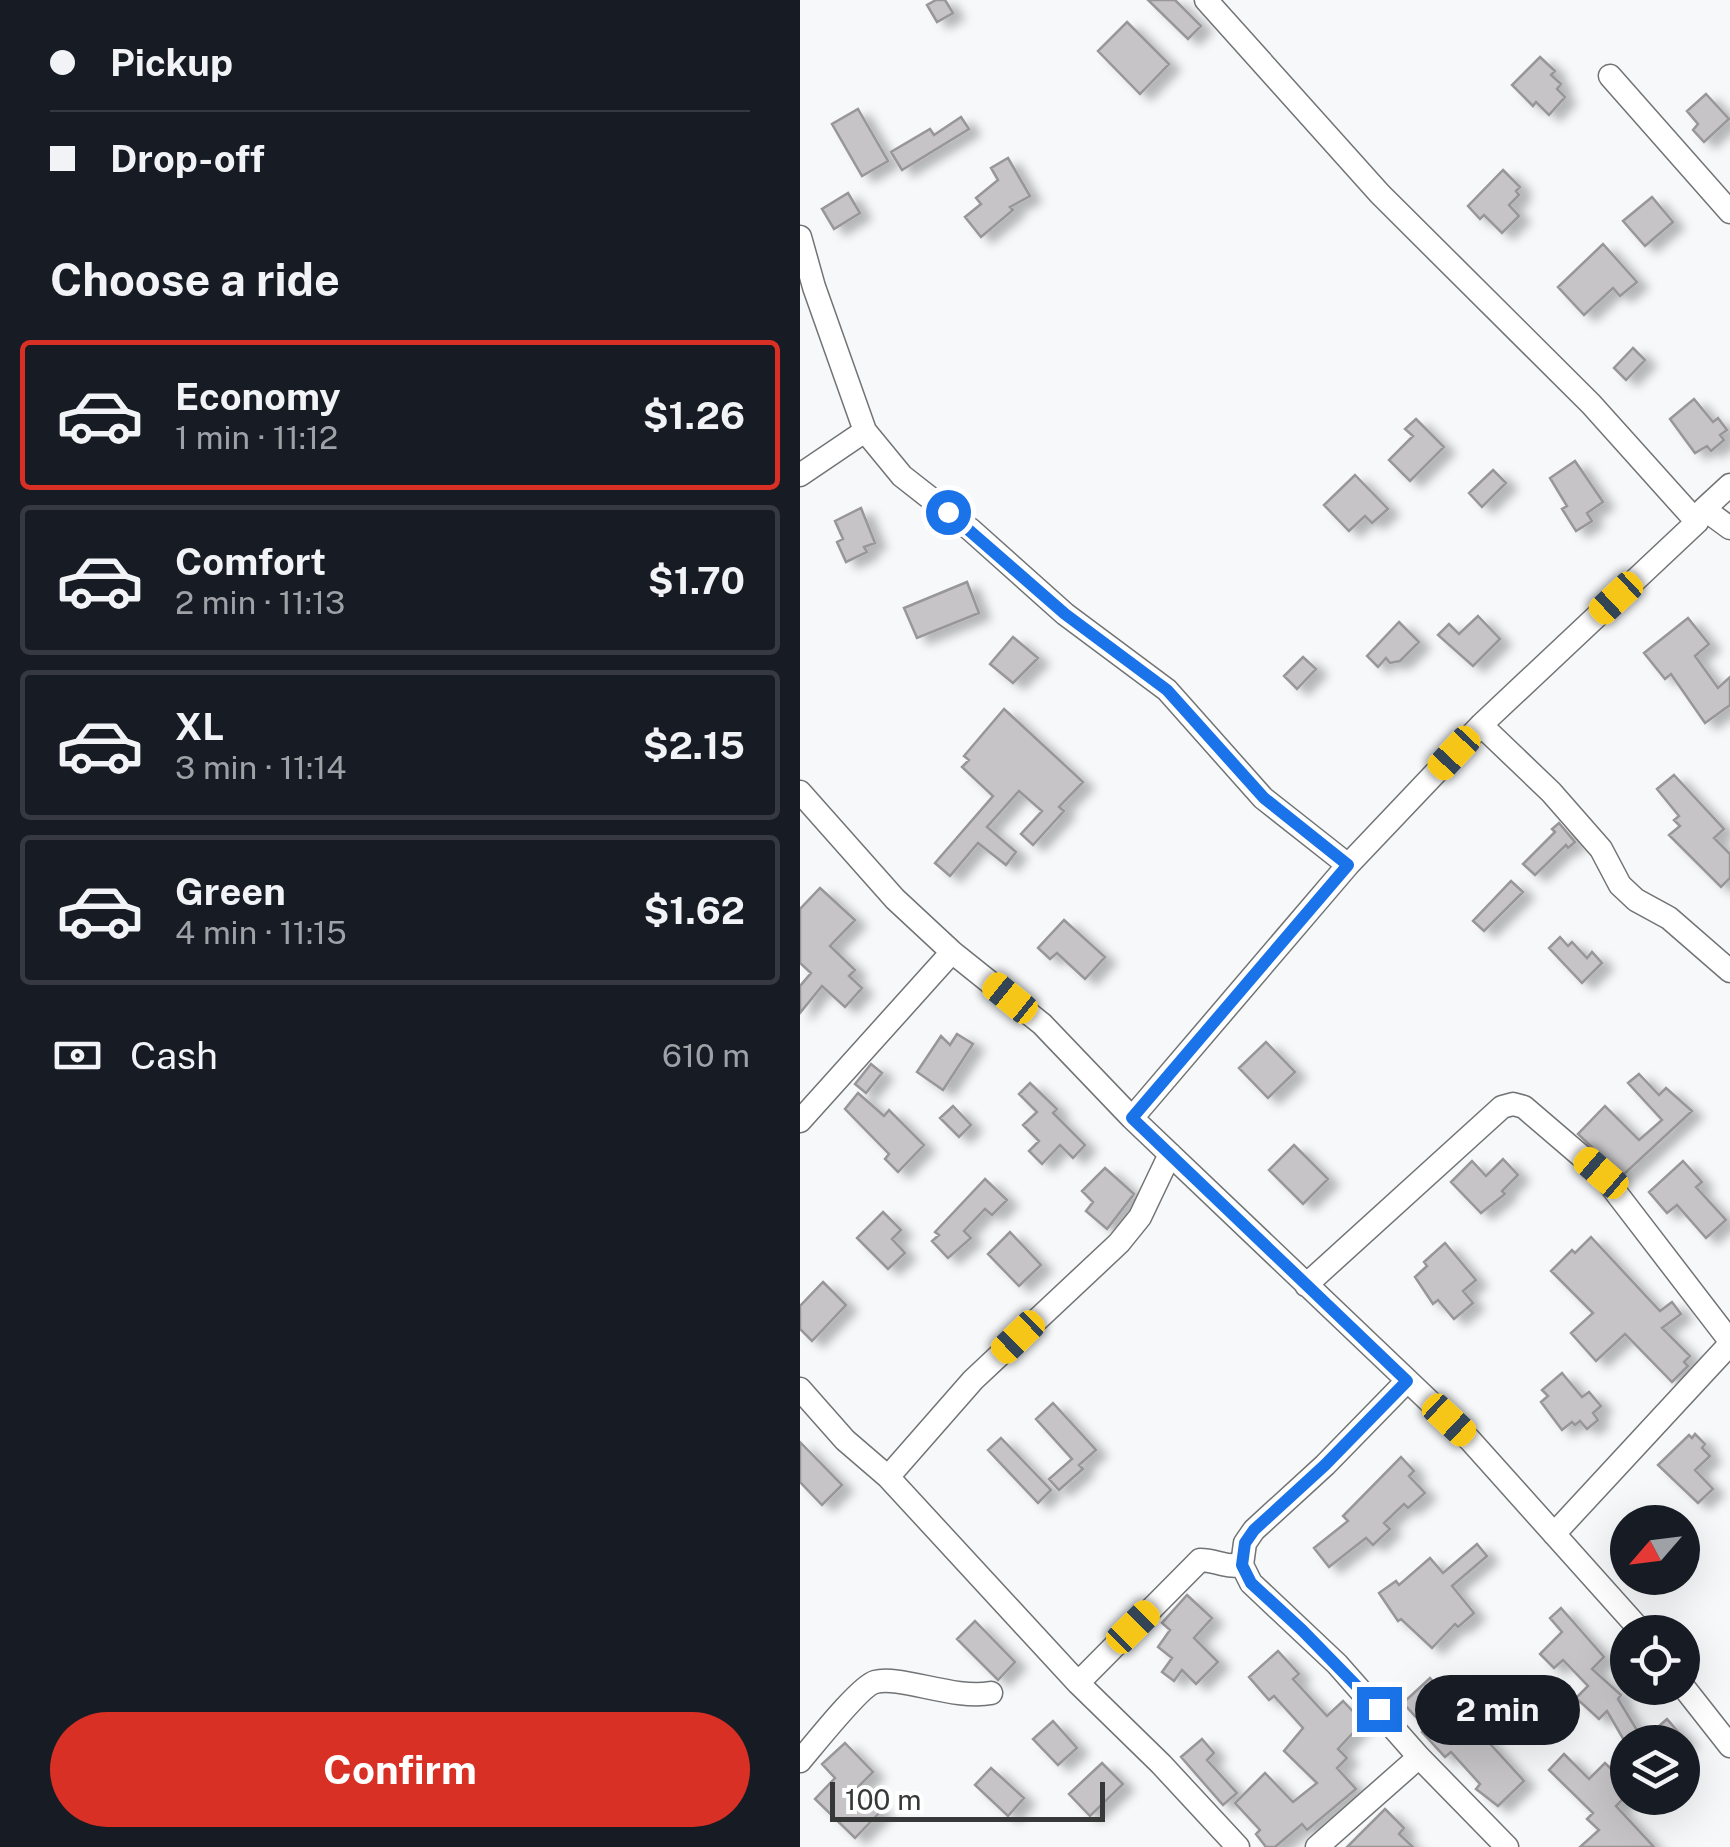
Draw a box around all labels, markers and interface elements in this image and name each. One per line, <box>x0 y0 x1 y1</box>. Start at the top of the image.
text: Pickup <box>110 40 233 85</box>
text: Drop-off <box>110 136 265 181</box>
text: Choose a ride <box>50 253 340 306</box>
icon: car <box>55 370 145 460</box>
text: Economy <box>175 374 341 419</box>
text: $1.26 <box>643 393 745 438</box>
text: 1 min · 11:12 <box>175 419 338 456</box>
route start <box>926 490 971 535</box>
icon: car <box>55 535 145 625</box>
text: Comfort <box>175 539 326 584</box>
text: $1.70 <box>648 558 745 603</box>
car <box>1584 567 1648 629</box>
text: 2 min · 11:13 <box>175 584 345 621</box>
icon: car <box>55 700 145 790</box>
text: XL <box>175 704 224 749</box>
car <box>1423 721 1485 785</box>
text: $2.15 <box>643 723 745 768</box>
text: 3 min · 11:14 <box>175 749 346 786</box>
icon: car <box>55 865 145 955</box>
text: Green <box>175 869 286 914</box>
text: $1.62 <box>643 888 745 933</box>
text: 4 min · 11:15 <box>175 914 347 951</box>
car <box>977 967 1043 1029</box>
icon: cash <box>50 1028 105 1083</box>
text: Cash <box>130 1033 218 1078</box>
text: 610 m <box>662 1037 750 1074</box>
car <box>1569 1142 1633 1204</box>
car <box>986 1305 1050 1369</box>
car <box>1417 1389 1481 1451</box>
north arrow <box>1610 1505 1700 1595</box>
map controls <box>1610 1505 1700 1815</box>
car <box>1101 1595 1165 1659</box>
button: locate <box>1610 1615 1700 1705</box>
callout: 2 min <box>1414 1674 1579 1744</box>
route end <box>1357 1687 1402 1732</box>
text: 2 min <box>1456 1691 1539 1728</box>
button: Confirm <box>50 1712 750 1827</box>
button: layers <box>1610 1725 1700 1815</box>
scale bar <box>830 1777 1105 1822</box>
text: 100 m <box>845 1783 922 1816</box>

